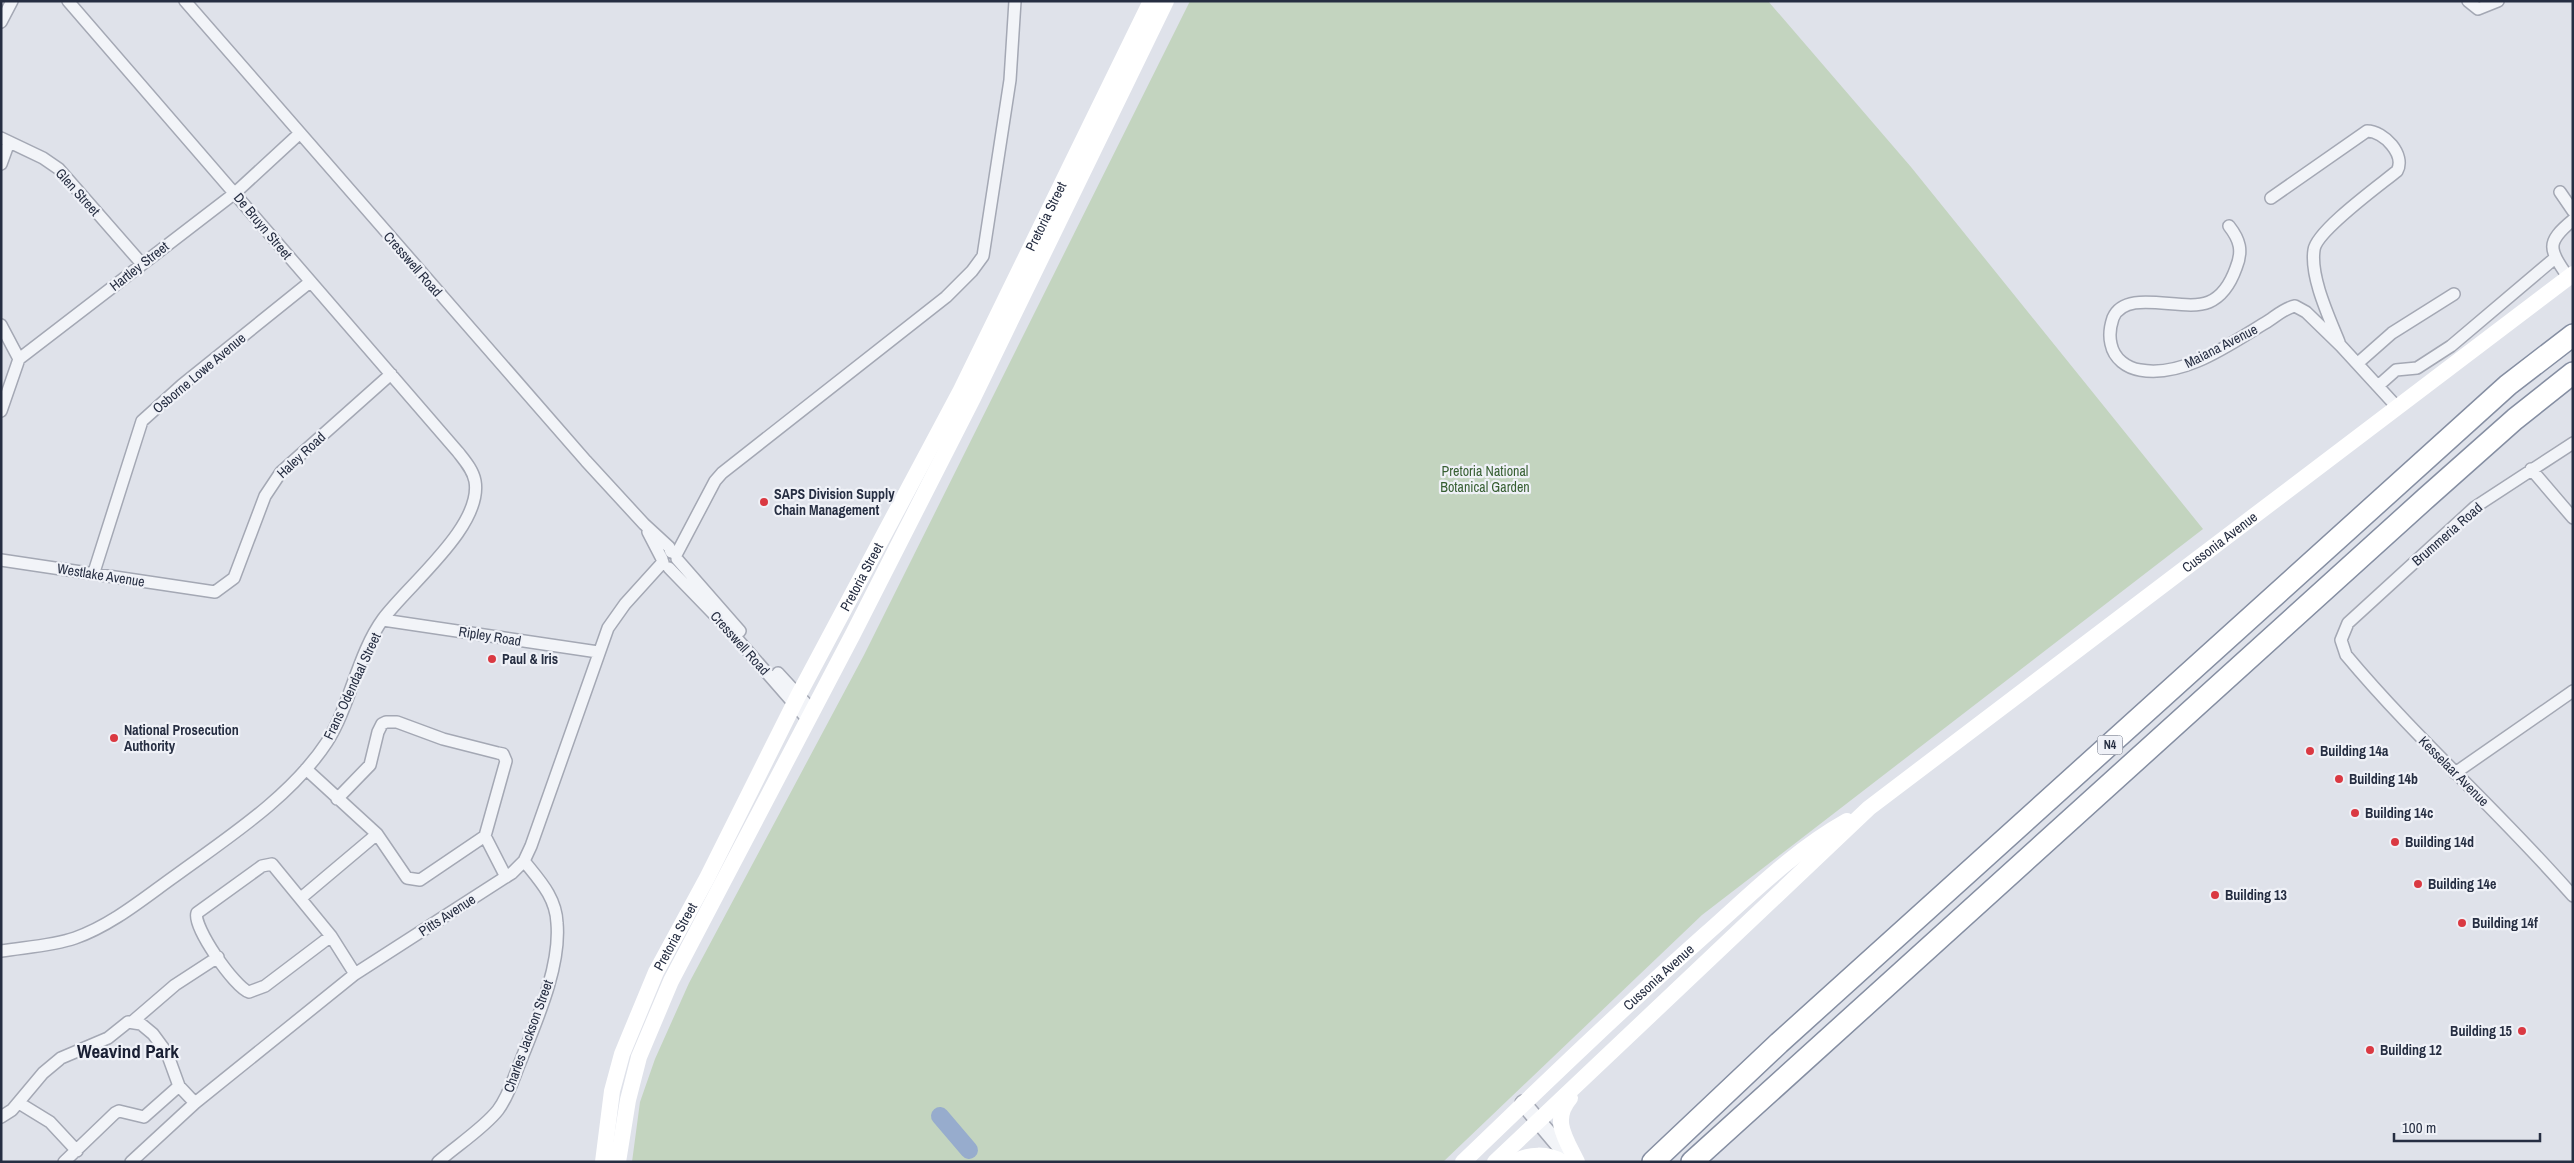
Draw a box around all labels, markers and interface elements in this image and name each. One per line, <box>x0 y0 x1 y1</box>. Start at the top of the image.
street label: Glen Street <box>52 164 104 220</box>
street label: Pretoria Street <box>1021 179 1070 254</box>
street label: De Bruyn Street <box>230 189 296 263</box>
street label: Cresswell Road <box>380 228 446 300</box>
street label: Hartley Street <box>106 237 172 295</box>
street label: Maiana Avenue <box>2181 320 2261 372</box>
street label: Osborne Lowe Avenue <box>149 329 249 417</box>
street label: Haley Road <box>273 428 329 482</box>
park label: Pretoria National Botanical Garden <box>1440 462 1530 496</box>
place label: SAPS Division Supply Chain Management <box>774 485 895 519</box>
marker: SAPS Division Supply Chain Management <box>758 496 770 508</box>
street label: Brummeria Road <box>2408 499 2486 569</box>
street label: Cussonia Avenue <box>2178 508 2261 576</box>
street label: Pretoria Street <box>836 540 887 614</box>
street label: Westlake Avenue <box>56 559 146 591</box>
street label: Cresswell Road <box>706 607 774 679</box>
street label: Ripley Road <box>457 622 523 650</box>
street label: Frans Odendaal Street <box>319 630 385 742</box>
place label: Paul & Iris <box>502 650 558 668</box>
marker: Paul & Iris <box>486 653 498 665</box>
place label: National Prosecution Authority <box>124 721 239 755</box>
marker: National Prosecution Authority <box>108 732 120 744</box>
street label: Kesselaar Avenue <box>2415 732 2493 810</box>
road number: N4 <box>2098 736 2122 754</box>
place label: Building 14a <box>2320 742 2389 760</box>
marker: Building 14a <box>2304 745 2316 757</box>
place label: Building 14b <box>2349 770 2418 788</box>
marker: Building 14b <box>2333 773 2345 785</box>
place label: Building 14c <box>2365 804 2433 822</box>
marker: Building 14c <box>2349 807 2361 819</box>
place label: Building 14d <box>2405 833 2474 851</box>
marker: Building 14d <box>2389 836 2401 848</box>
place label: Building 14e <box>2428 875 2496 893</box>
marker: Building 14e <box>2412 878 2424 890</box>
place label: Building 13 <box>2225 886 2287 904</box>
marker: Building 13 <box>2209 889 2221 901</box>
street label: Pitts Avenue <box>415 890 479 940</box>
street label: Pretoria Street <box>649 899 701 974</box>
place label: Building 14f <box>2472 914 2538 932</box>
marker: Building 14f <box>2456 917 2468 929</box>
street label: Cussonia Avenue <box>1619 940 1698 1014</box>
street label: Charles Jackson Street <box>499 977 557 1095</box>
place label: Building 15 <box>2450 1022 2513 1040</box>
marker: Building 15 <box>2516 1025 2528 1037</box>
district label: Weavind Park <box>77 1038 179 1064</box>
place label: Building 12 <box>2380 1041 2442 1059</box>
marker: Building 12 <box>2364 1044 2376 1056</box>
scale bar <box>2394 1110 2540 1142</box>
text: 100 m <box>2402 1117 2436 1138</box>

